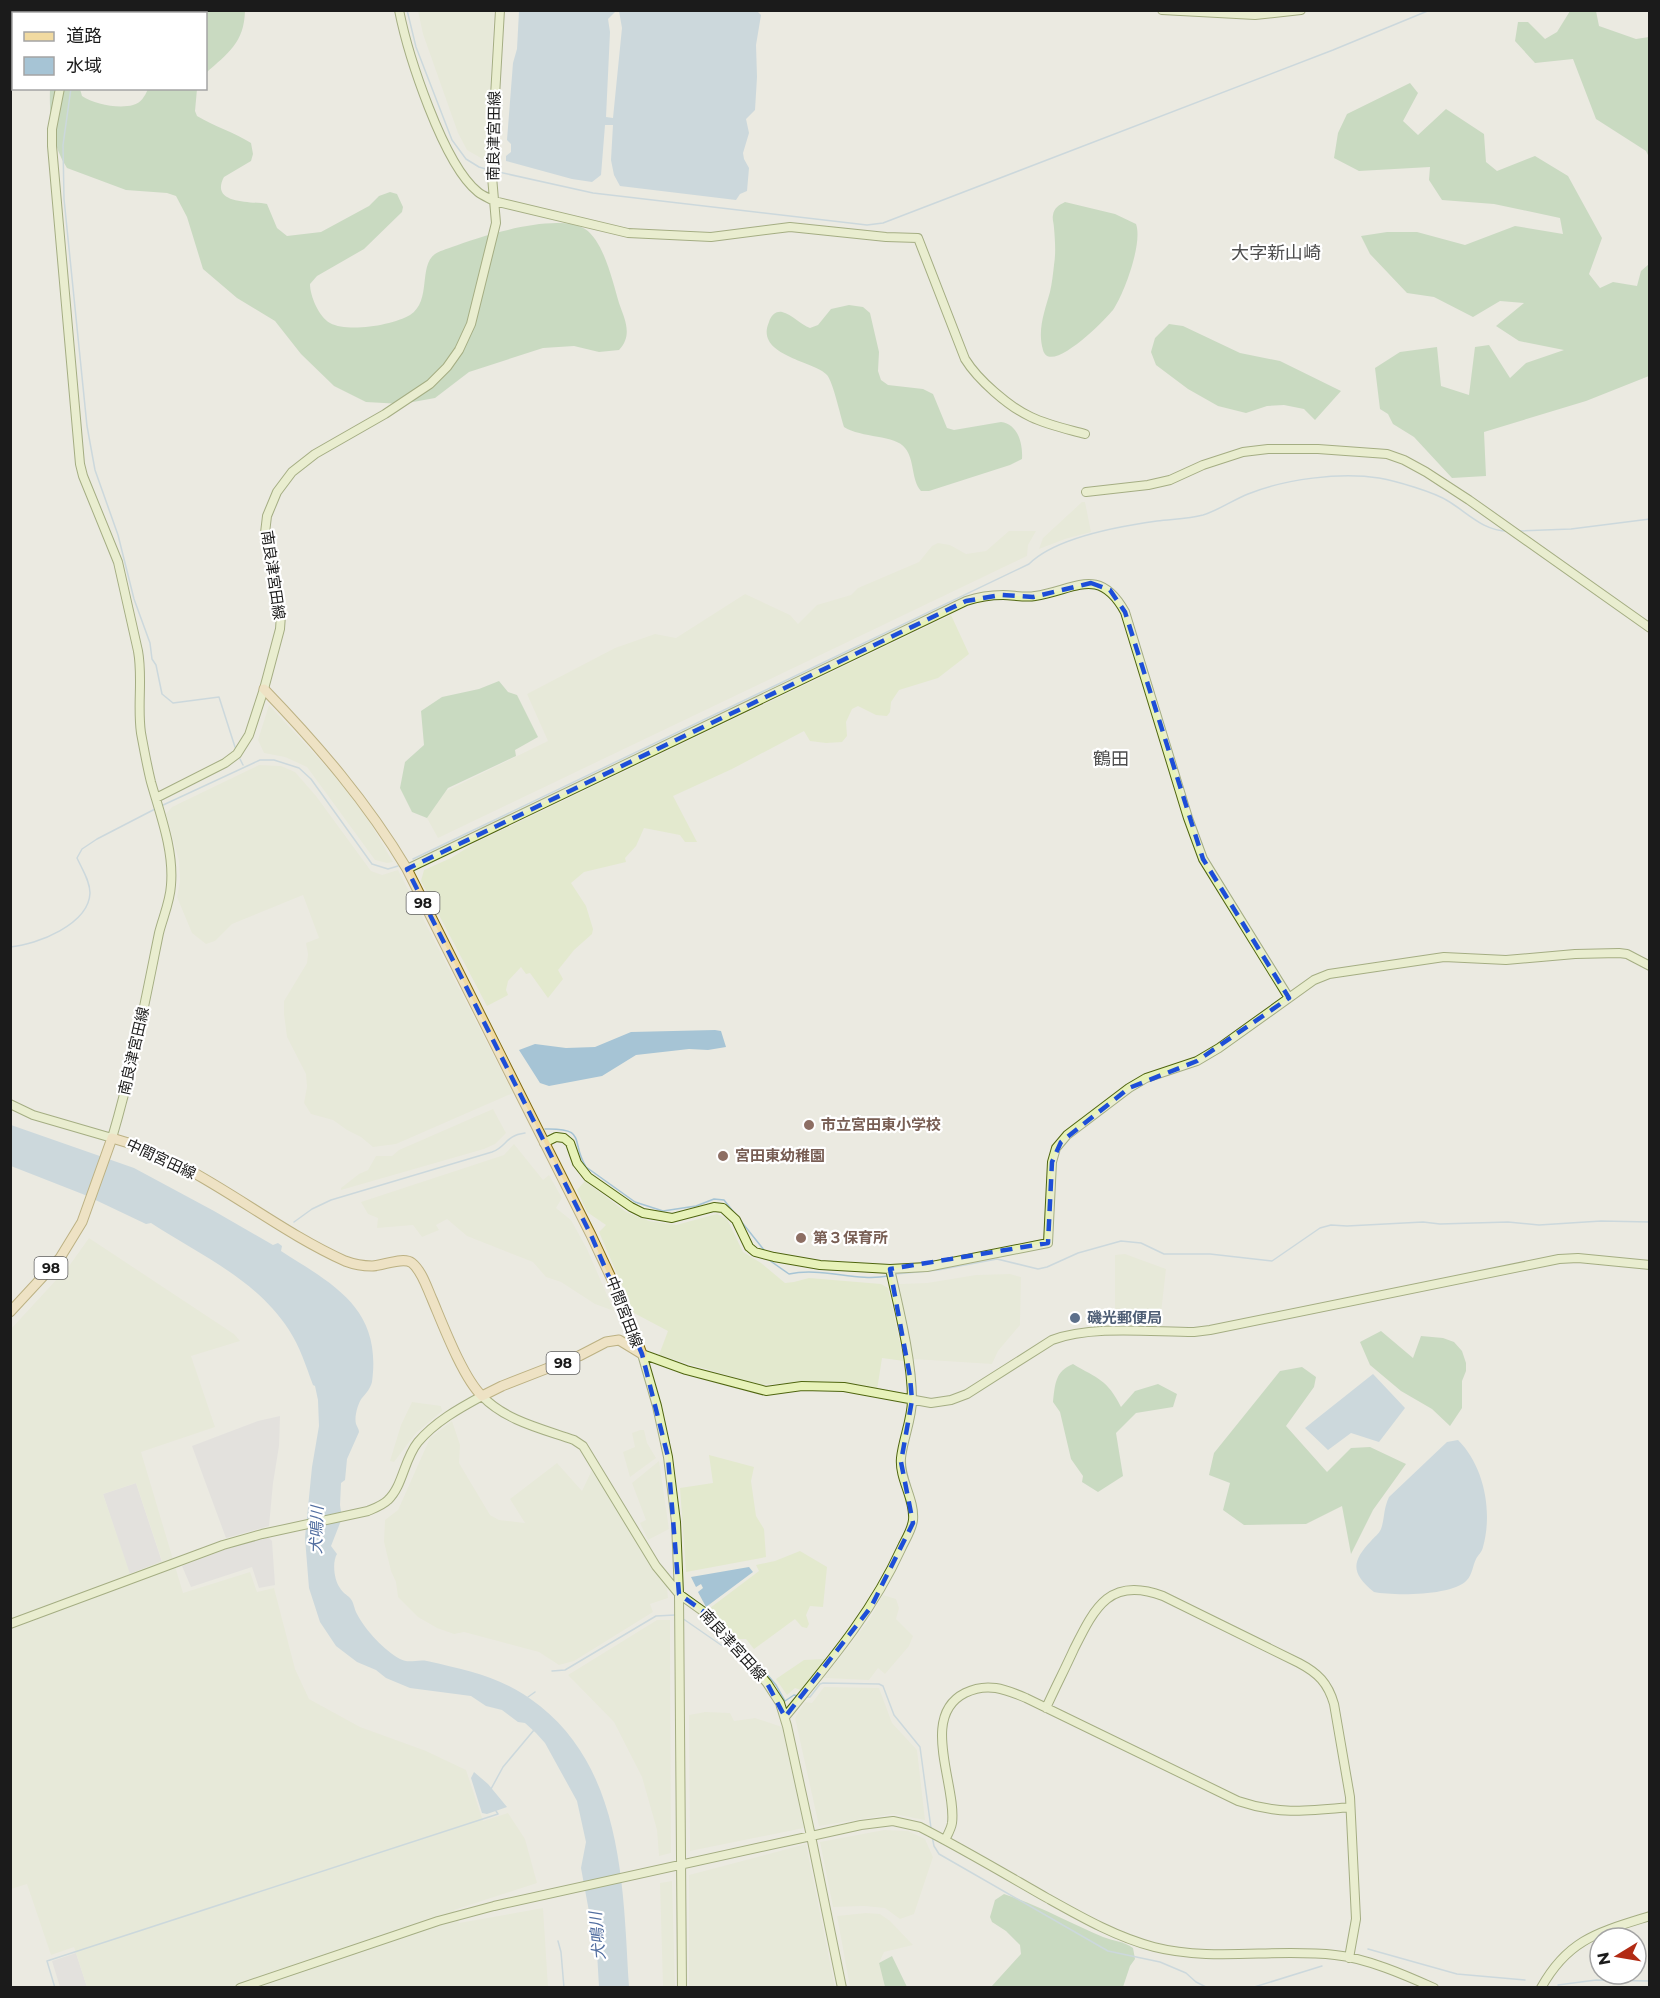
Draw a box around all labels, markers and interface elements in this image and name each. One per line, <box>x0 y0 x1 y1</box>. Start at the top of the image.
legend <box>12 12 207 90</box>
text: 道路 <box>66 25 102 47</box>
text: 水域 <box>66 55 102 77</box>
street label: 南良津宮田線 <box>483 91 504 181</box>
district label: 大字新山崎 <box>1231 242 1321 264</box>
street label: 南良津宮田線 <box>258 529 289 621</box>
district label: 鶴田 <box>1093 748 1129 770</box>
road number: 98 <box>406 892 440 914</box>
street label: 南良津宮田線 <box>114 1005 153 1097</box>
place label: 市立宮田東小学校 <box>821 1115 941 1134</box>
marker: 市立宮田東小学校 <box>802 1118 816 1132</box>
street label: 中間宮田線 <box>123 1134 199 1183</box>
place label: 宮田東幼稚園 <box>735 1146 825 1165</box>
marker: 宮田東幼稚園 <box>716 1149 730 1163</box>
place label: 第３保育所 <box>813 1228 888 1247</box>
marker: 第３保育所 <box>794 1231 808 1245</box>
road number: 98 <box>34 1257 68 1279</box>
street label: 中間宮田線 <box>602 1273 647 1350</box>
place label: 磯光郵便局 <box>1087 1308 1162 1327</box>
marker: 磯光郵便局 <box>1068 1311 1082 1325</box>
road number: 98 <box>546 1352 580 1374</box>
water label: 犬鳴川 <box>306 1504 327 1554</box>
street label: 南良津宮田線 <box>696 1605 771 1684</box>
water label: 犬鳴川 <box>586 1909 609 1961</box>
north arrow <box>1588 1926 1648 1986</box>
text: N <box>1593 1951 1614 1967</box>

